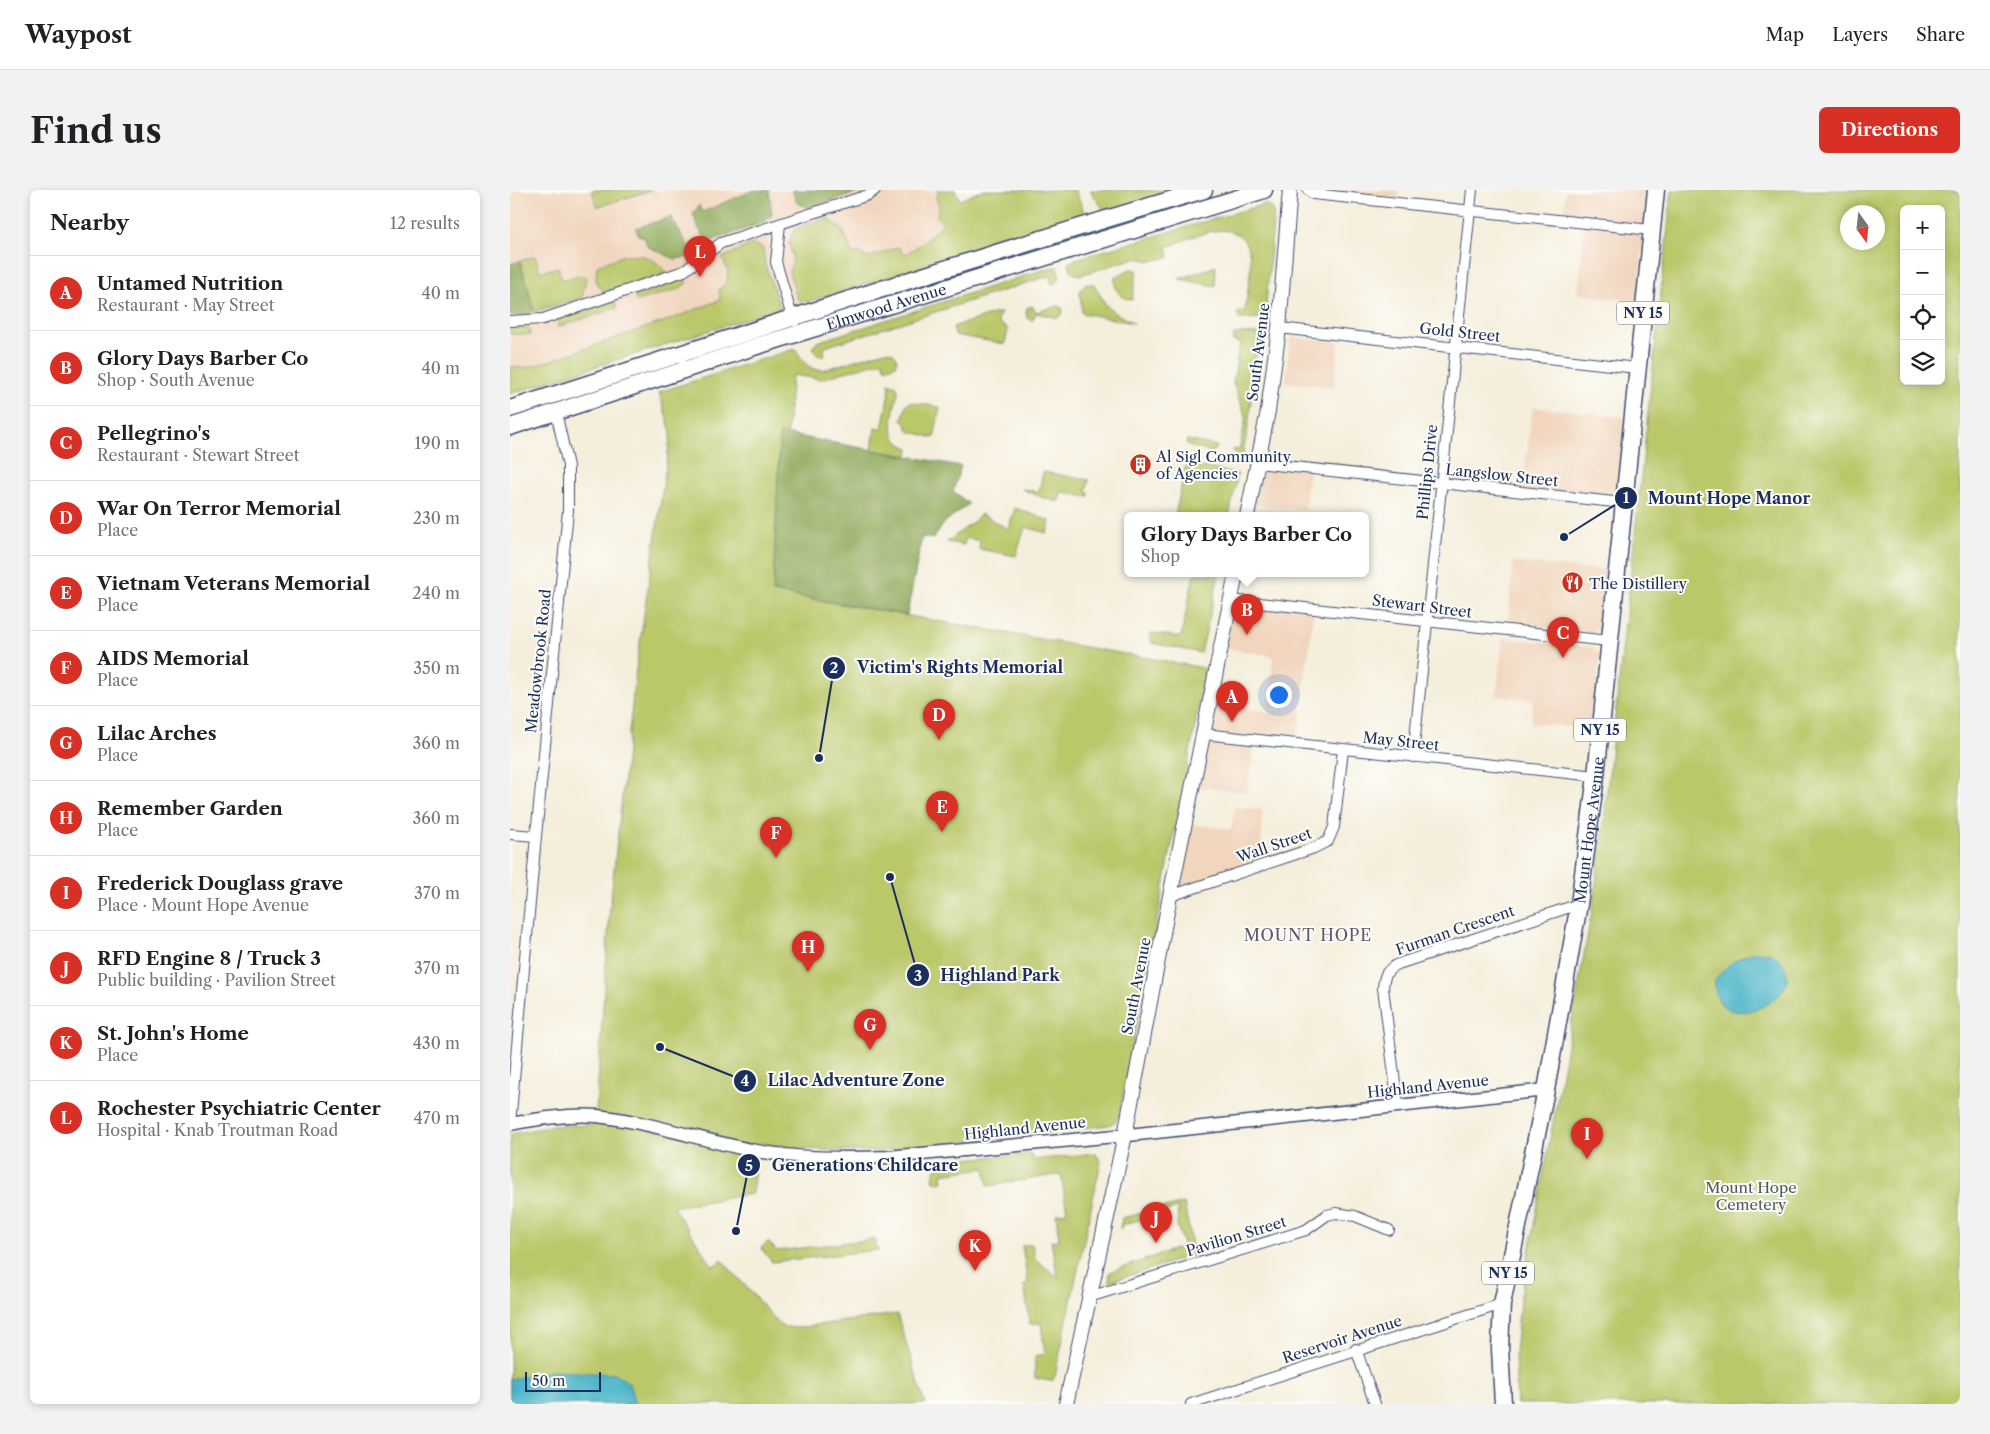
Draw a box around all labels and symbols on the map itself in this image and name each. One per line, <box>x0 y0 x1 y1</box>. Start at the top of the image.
north arrow <box>1840 205 1885 250</box>
pin: L <box>684 236 716 277</box>
street label: Elmwood Avenue <box>824 279 948 334</box>
street label: South Avenue <box>1243 302 1273 402</box>
road number: NY 15 <box>1617 302 1669 324</box>
street label: Gold Street <box>1419 318 1502 346</box>
street label: Phillips Drive <box>1413 423 1441 521</box>
place label: Al Sigl Community of Agencies <box>1155 447 1292 483</box>
building icon: Al Sigl Community of Agencies <box>1128 453 1152 477</box>
street label: Langslow Street <box>1445 460 1560 490</box>
callout: Mount Hope Manor <box>1613 483 1821 514</box>
text: 1 <box>1623 488 1630 507</box>
text: Mount Hope Manor <box>1648 488 1810 508</box>
restaurant icon: The Distillery <box>1561 571 1585 595</box>
place label: The Distillery <box>1589 574 1688 593</box>
street label: Meadowbrook Road <box>521 588 555 734</box>
street label: Stewart Street <box>1371 590 1474 622</box>
pin: B <box>1231 594 1263 635</box>
pin: C <box>1547 617 1579 658</box>
callout: Victim's Rights Memorial <box>822 652 1073 683</box>
text: Victim's Rights Memorial <box>856 657 1063 677</box>
text: 2 <box>830 658 839 677</box>
pin: A <box>1216 681 1248 722</box>
your location <box>1266 682 1292 708</box>
pin: D <box>923 699 955 740</box>
road number: NY 15 <box>1574 718 1626 742</box>
street label: May Street <box>1362 728 1441 755</box>
street label: Mount Hope Avenue <box>1570 756 1607 905</box>
pin: E <box>926 791 958 832</box>
pin: F <box>760 817 792 858</box>
street label: Wall Street <box>1233 823 1315 867</box>
street label: Furman Crescent <box>1393 901 1517 959</box>
district label: MOUNT HOPE <box>1244 925 1372 945</box>
pin: H <box>792 931 824 972</box>
street label: South Avenue <box>1117 936 1155 1036</box>
callout: Highland Park <box>905 960 1069 991</box>
text: Highland Park <box>940 965 1060 985</box>
text: 3 <box>914 966 922 985</box>
pin: G <box>854 1009 886 1050</box>
callout: Lilac Adventure Zone <box>733 1065 955 1096</box>
text: Lilac Adventure Zone <box>768 1070 945 1090</box>
street label: Highland Avenue <box>1366 1070 1490 1102</box>
text: 4 <box>741 1071 750 1090</box>
street label: Highland Avenue <box>963 1112 1087 1144</box>
pin: I <box>1571 1118 1603 1159</box>
callout: Generations Childcare <box>737 1150 968 1181</box>
text: Generations Childcare <box>772 1155 959 1175</box>
text: 5 <box>745 1156 753 1175</box>
park label: Mount Hope Cemetery <box>1705 1178 1797 1214</box>
pin: J <box>1140 1202 1172 1243</box>
street label: Pavilion Street <box>1183 1212 1289 1260</box>
pin: K <box>959 1230 991 1271</box>
road number: NY 15 <box>1482 1262 1534 1284</box>
street label: Reservoir Avenue <box>1280 1311 1404 1367</box>
scale bar <box>525 1369 601 1392</box>

